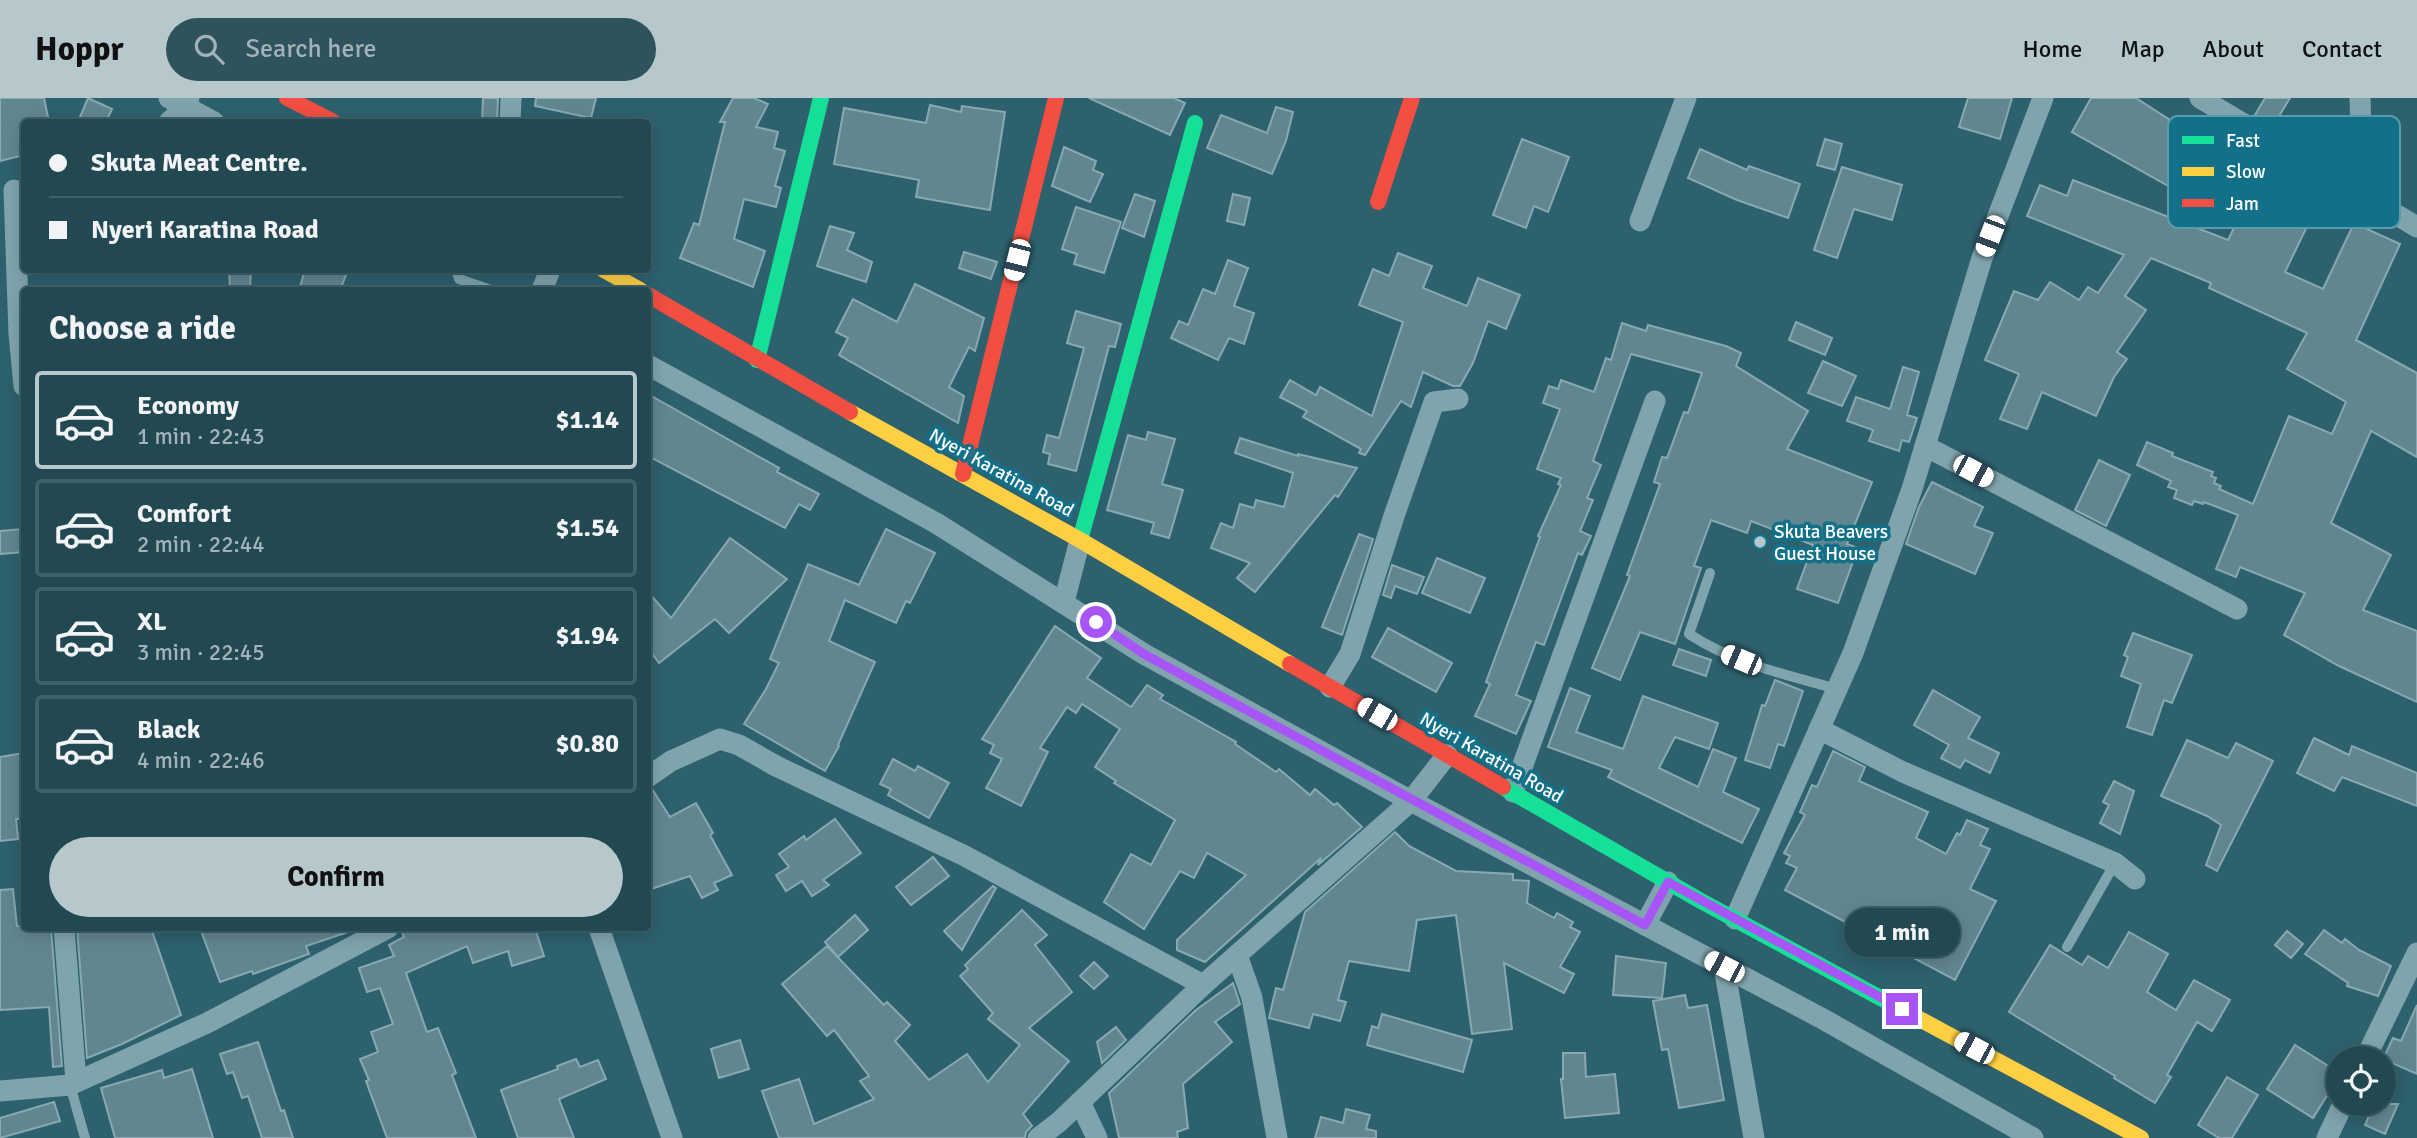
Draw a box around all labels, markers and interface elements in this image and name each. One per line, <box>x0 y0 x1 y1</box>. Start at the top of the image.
search box <box>166 18 656 81</box>
text: Hoppr <box>35 29 124 70</box>
icon: search <box>190 30 228 68</box>
text: Search here <box>246 33 377 65</box>
text: Home <box>2022 34 2082 64</box>
text: Map <box>2120 34 2165 64</box>
text: About <box>2203 34 2264 64</box>
text: Contact <box>2302 34 2382 64</box>
legend <box>2168 116 2400 228</box>
text: Fast <box>2226 129 2260 153</box>
text: Skuta Meat Centre. <box>91 147 308 179</box>
text: Slow <box>2226 160 2266 184</box>
text: Jam <box>2226 192 2259 216</box>
car <box>1973 213 2008 259</box>
text: Nyeri Karatina Road <box>91 214 319 246</box>
car <box>1002 237 1033 283</box>
text: Choose a ride <box>49 309 236 348</box>
icon: car <box>53 389 116 452</box>
text: Economy <box>137 390 239 422</box>
text: $1.14 <box>555 404 619 436</box>
text: 1 min · 22:43 <box>137 422 265 451</box>
street label: Nyeri Karatina Road <box>925 423 1078 523</box>
car <box>1950 452 1997 490</box>
icon: car <box>53 497 116 560</box>
text: Comfort <box>137 498 231 530</box>
text: $1.54 <box>555 512 619 544</box>
place label: Skuta Beavers Guest House <box>1774 520 1888 566</box>
text: 2 min · 22:44 <box>137 530 265 559</box>
marker: Skuta Beavers Guest House <box>1752 534 1768 550</box>
icon: car <box>53 605 116 668</box>
text: XL <box>137 606 167 638</box>
route start <box>1080 606 1112 638</box>
text: $1.94 <box>555 620 619 652</box>
text: 3 min · 22:45 <box>137 638 265 667</box>
car <box>1718 642 1765 678</box>
car <box>1354 694 1401 734</box>
street label: Nyeri Karatina Road <box>1415 707 1568 809</box>
icon: car <box>53 713 116 776</box>
text: Black <box>137 714 200 746</box>
text: $0.80 <box>555 728 619 760</box>
text: 4 min · 22:46 <box>137 746 265 775</box>
button: Confirm <box>49 837 623 917</box>
callout: 1 min <box>1844 908 1960 956</box>
text: 1 min <box>1874 918 1930 947</box>
car <box>1701 948 1748 986</box>
route end <box>1886 993 1918 1025</box>
car <box>1951 1029 1998 1067</box>
map controls <box>2326 1046 2396 1116</box>
button: locate <box>2326 1046 2396 1116</box>

